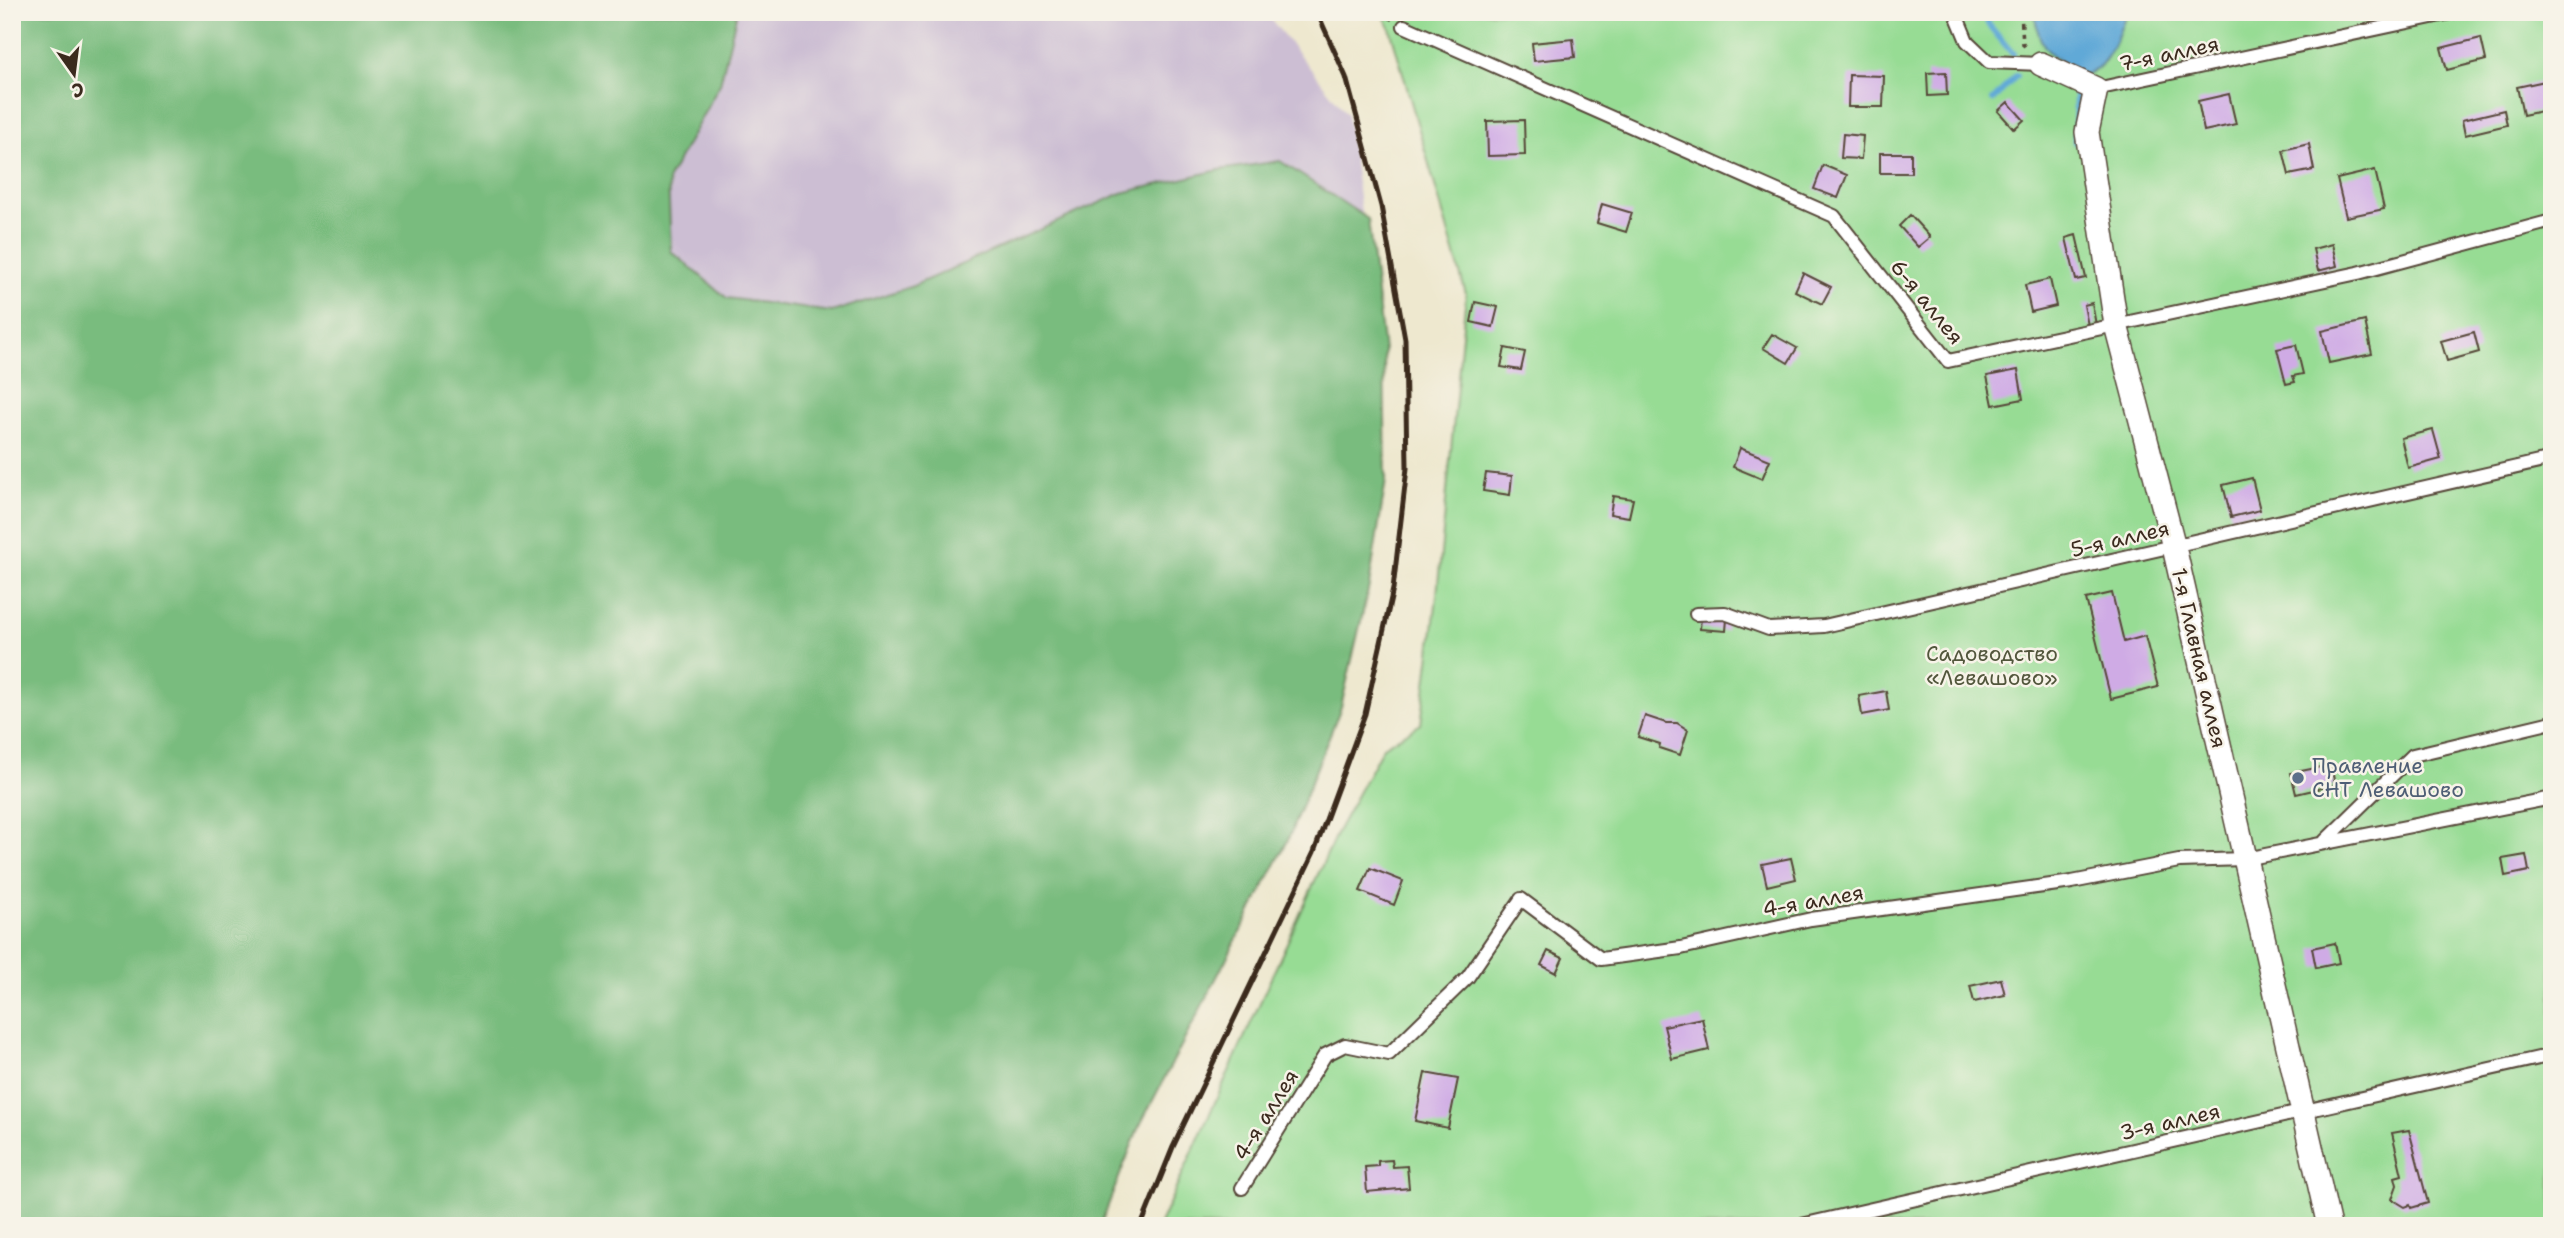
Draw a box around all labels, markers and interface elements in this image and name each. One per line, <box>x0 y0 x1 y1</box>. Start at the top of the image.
street label: 7-я аллея <box>2117 30 2221 78</box>
north arrow <box>38 38 108 108</box>
text: С <box>69 76 87 104</box>
street label: 6-я аллея <box>1884 254 1970 350</box>
street label: 5-я аллея <box>2068 514 2172 564</box>
street label: 1-я Главная аллея <box>2165 565 2233 751</box>
park label: Садоводство «Левашово» <box>1926 640 2058 692</box>
place label: Правление СНТ Левашово <box>2312 752 2464 804</box>
marker: Правление СНТ Левашово <box>2290 770 2306 786</box>
street label: 4-я аллея <box>1760 878 1866 924</box>
street label: 4-я аллея <box>1227 1064 1305 1166</box>
street label: 3-я аллея <box>2117 1097 2223 1147</box>

